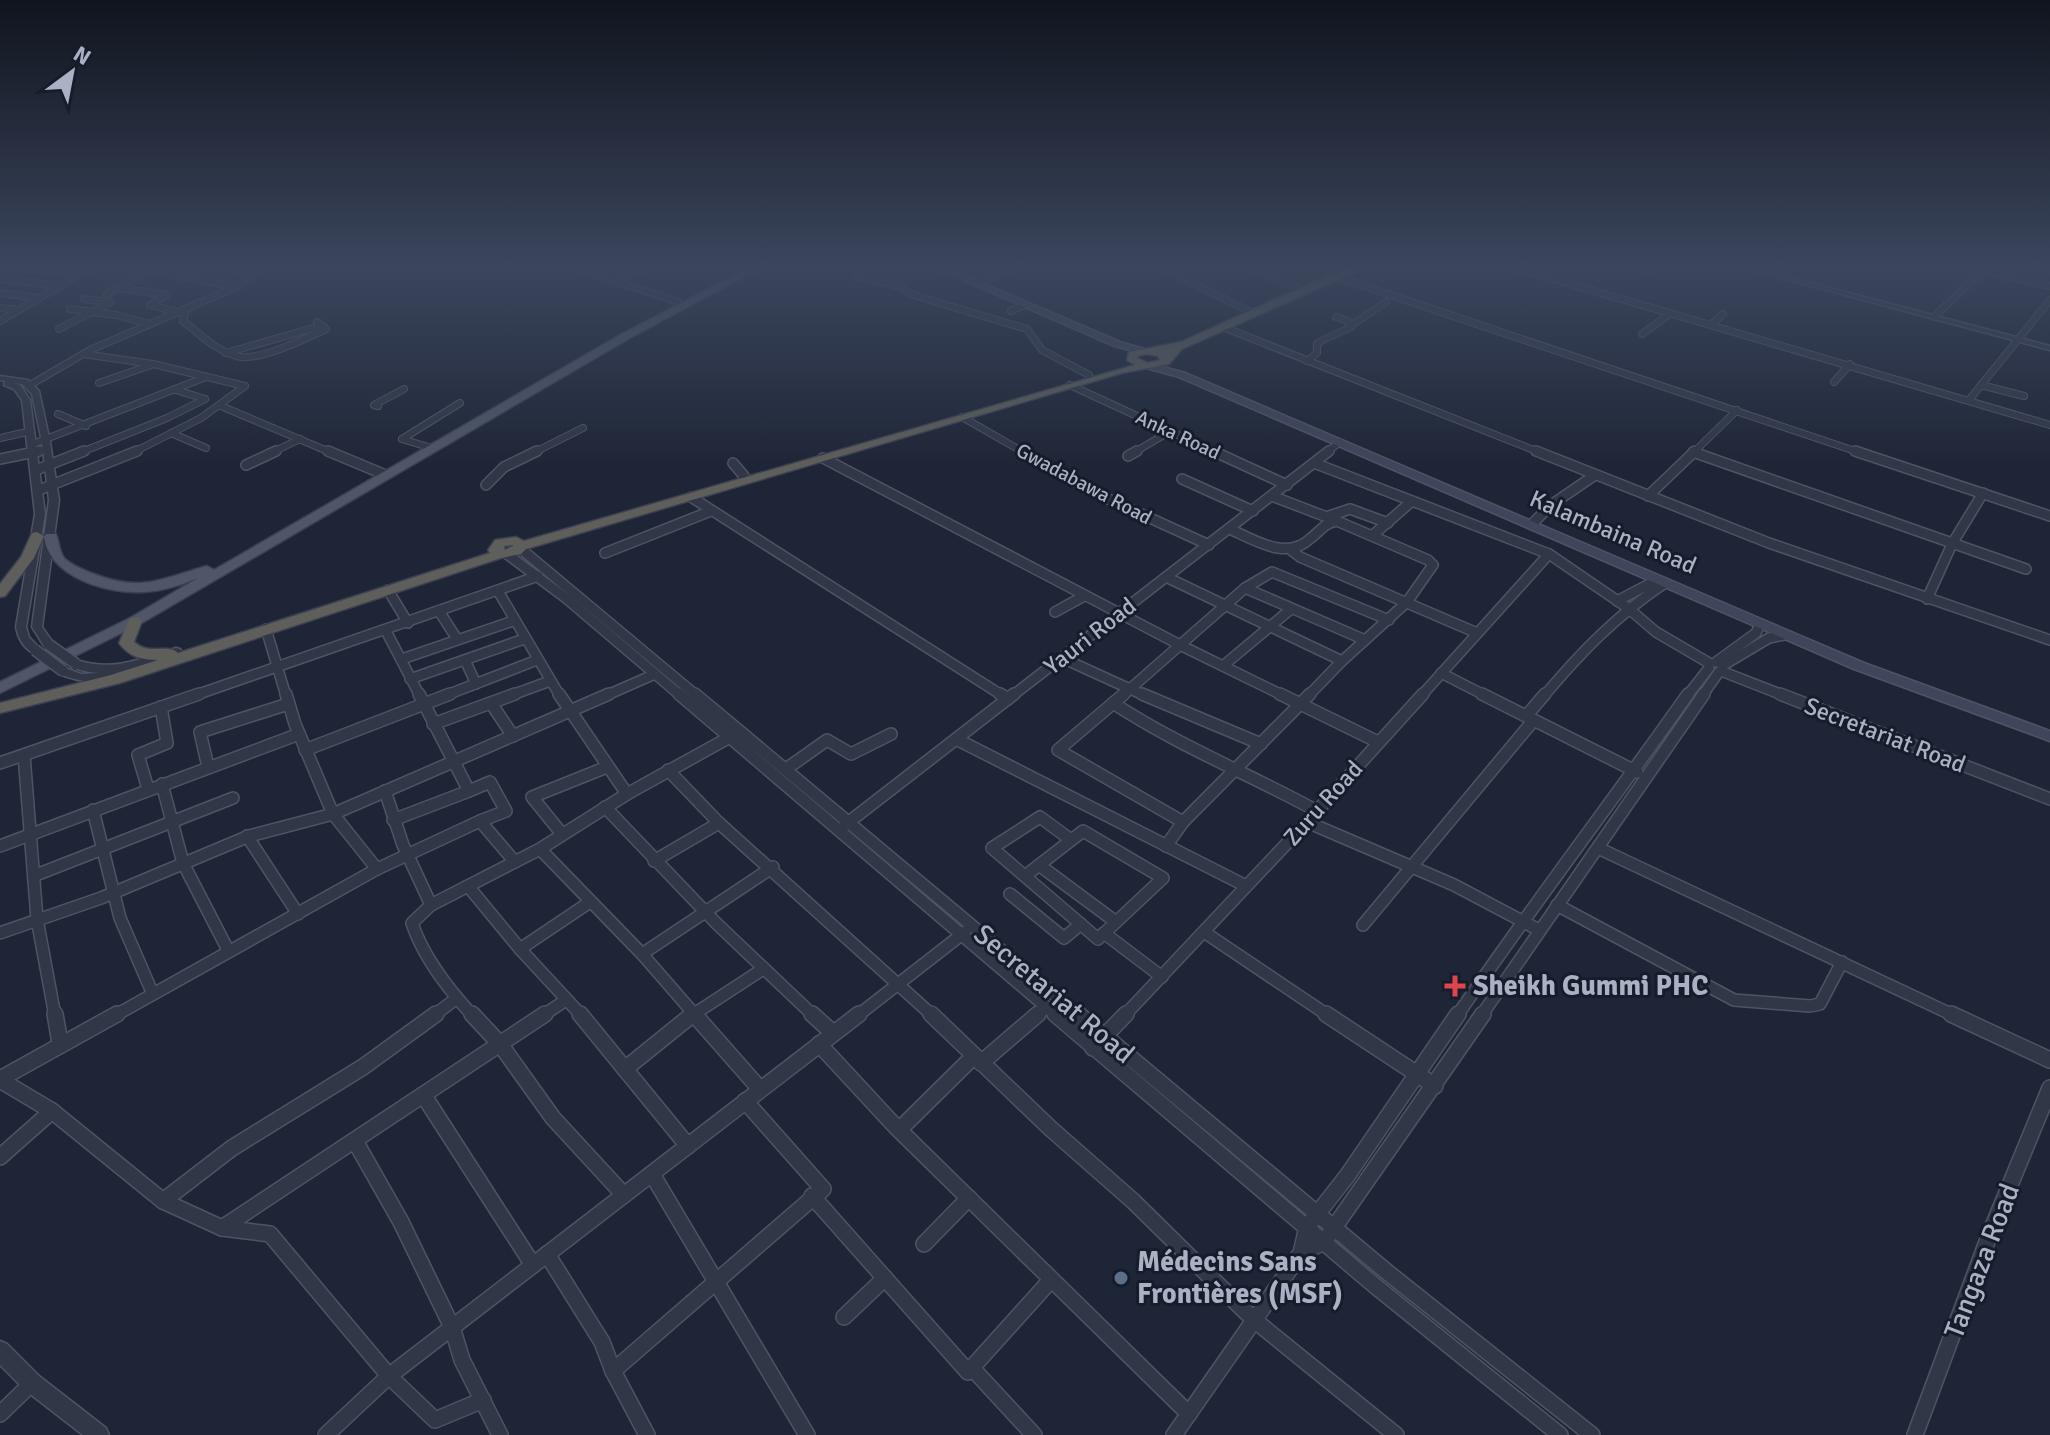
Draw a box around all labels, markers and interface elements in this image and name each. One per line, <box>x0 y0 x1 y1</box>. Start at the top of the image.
north arrow <box>32 32 112 112</box>
text: N <box>69 40 96 71</box>
street label: Anka Road <box>1132 405 1224 465</box>
street label: Gwadabawa Road <box>1012 438 1156 530</box>
street label: Kalambaina Road <box>1525 483 1701 581</box>
street label: Yauri Road <box>1038 591 1142 681</box>
street label: Secretariat Road <box>1800 690 1970 780</box>
street label: Zuru Road <box>1277 754 1369 852</box>
street label: Secretariat Road <box>967 917 1141 1071</box>
place label: Sheikh Gummi PHC <box>1473 969 1708 1003</box>
marker: Sheikh Gummi PHC <box>1444 975 1466 997</box>
street label: Tangaza Road <box>1937 1179 2027 1343</box>
place label: Médecins Sans Frontières (MSF) <box>1137 1245 1343 1311</box>
marker: Médecins Sans Frontières (MSF) <box>1112 1269 1130 1287</box>

